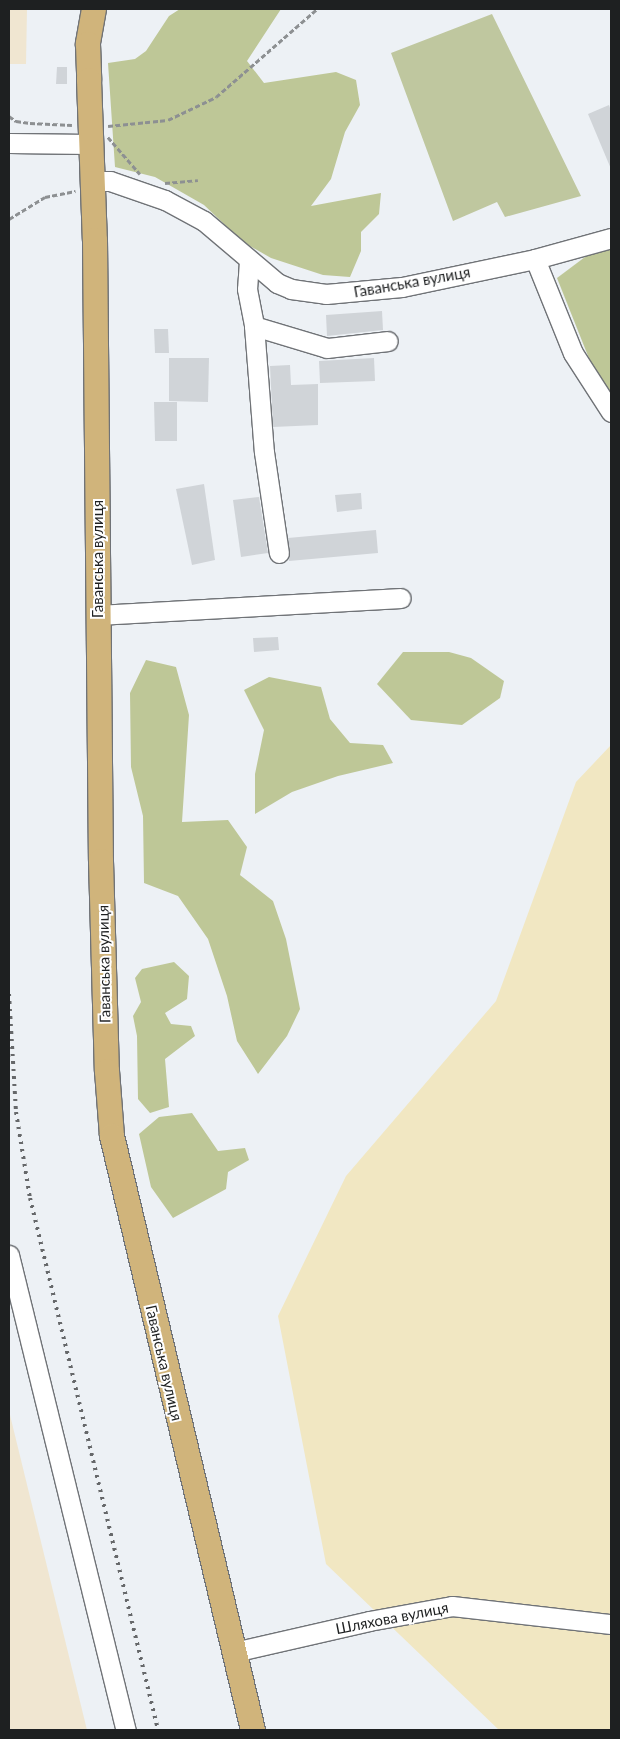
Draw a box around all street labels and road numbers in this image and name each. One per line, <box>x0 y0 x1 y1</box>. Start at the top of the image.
street label: Гаванська вулиця <box>352 263 472 301</box>
street label: Гаванська вулиця <box>89 500 107 618</box>
street label: Гаванська вулиця <box>94 905 114 1023</box>
street label: Гаванська вулиця <box>142 1303 186 1423</box>
street label: Шляхова вулиця <box>334 1598 450 1638</box>

